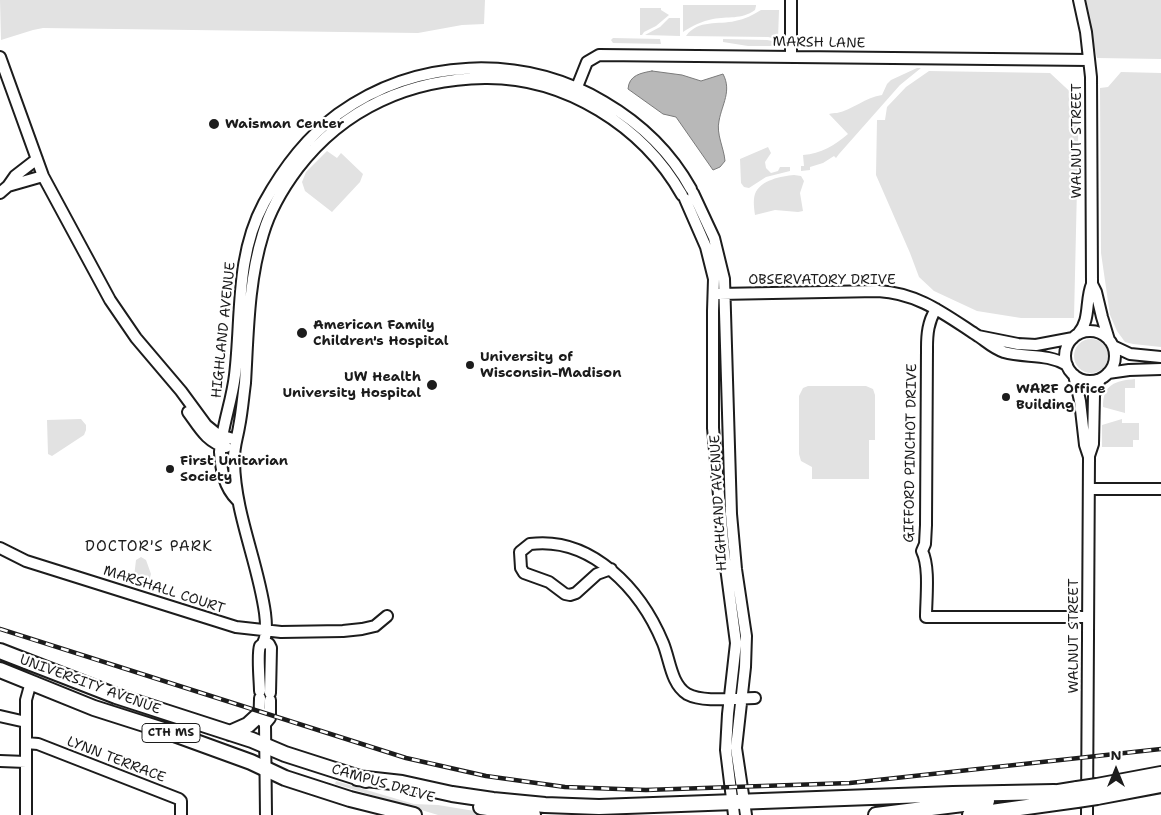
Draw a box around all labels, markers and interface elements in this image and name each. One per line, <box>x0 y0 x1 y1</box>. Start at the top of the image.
street label: MARSH LANE <box>772 34 866 52</box>
street label: WALNUT STREET <box>1069 83 1085 199</box>
place label: Waisman Center <box>225 116 344 132</box>
marker: Waisman Center <box>207 117 221 131</box>
street label: HIGHLAND AVENUE <box>208 261 240 399</box>
street label: OBSERVATORY DRIVE <box>748 272 896 288</box>
place label: American Family Children's Hospital <box>313 317 449 350</box>
marker: American Family Children's Hospital <box>295 326 309 340</box>
place label: University of Wisconsin-Madison <box>480 349 621 382</box>
marker: University of Wisconsin-Madison <box>464 359 476 371</box>
street label: GIFFORD PINCHOT DRIVE <box>901 363 921 543</box>
place label: UW Health University Hospital <box>283 369 421 402</box>
marker: UW Health University Hospital <box>425 378 439 392</box>
place label: WARF Office Building <box>1016 381 1106 414</box>
marker: WARF Office Building <box>1000 391 1012 403</box>
street label: HIGHLAND AVENUE <box>707 434 731 572</box>
place label: First Unitarian Society <box>180 453 288 486</box>
marker: First Unitarian Society <box>164 463 176 475</box>
district label: DOCTOR'S PARK <box>83 538 215 556</box>
street label: MARSHALL COURT <box>101 562 227 618</box>
street label: WALNUT STREET <box>1066 578 1082 694</box>
street label: UNIVERSITY AVENUE <box>17 652 163 718</box>
road number: CTH MS <box>142 724 200 742</box>
street label: LYNN TERRACE <box>64 733 168 787</box>
north arrow <box>1091 745 1141 795</box>
text: N <box>1110 746 1122 764</box>
street label: CAMPUS DRIVE <box>329 761 437 807</box>

